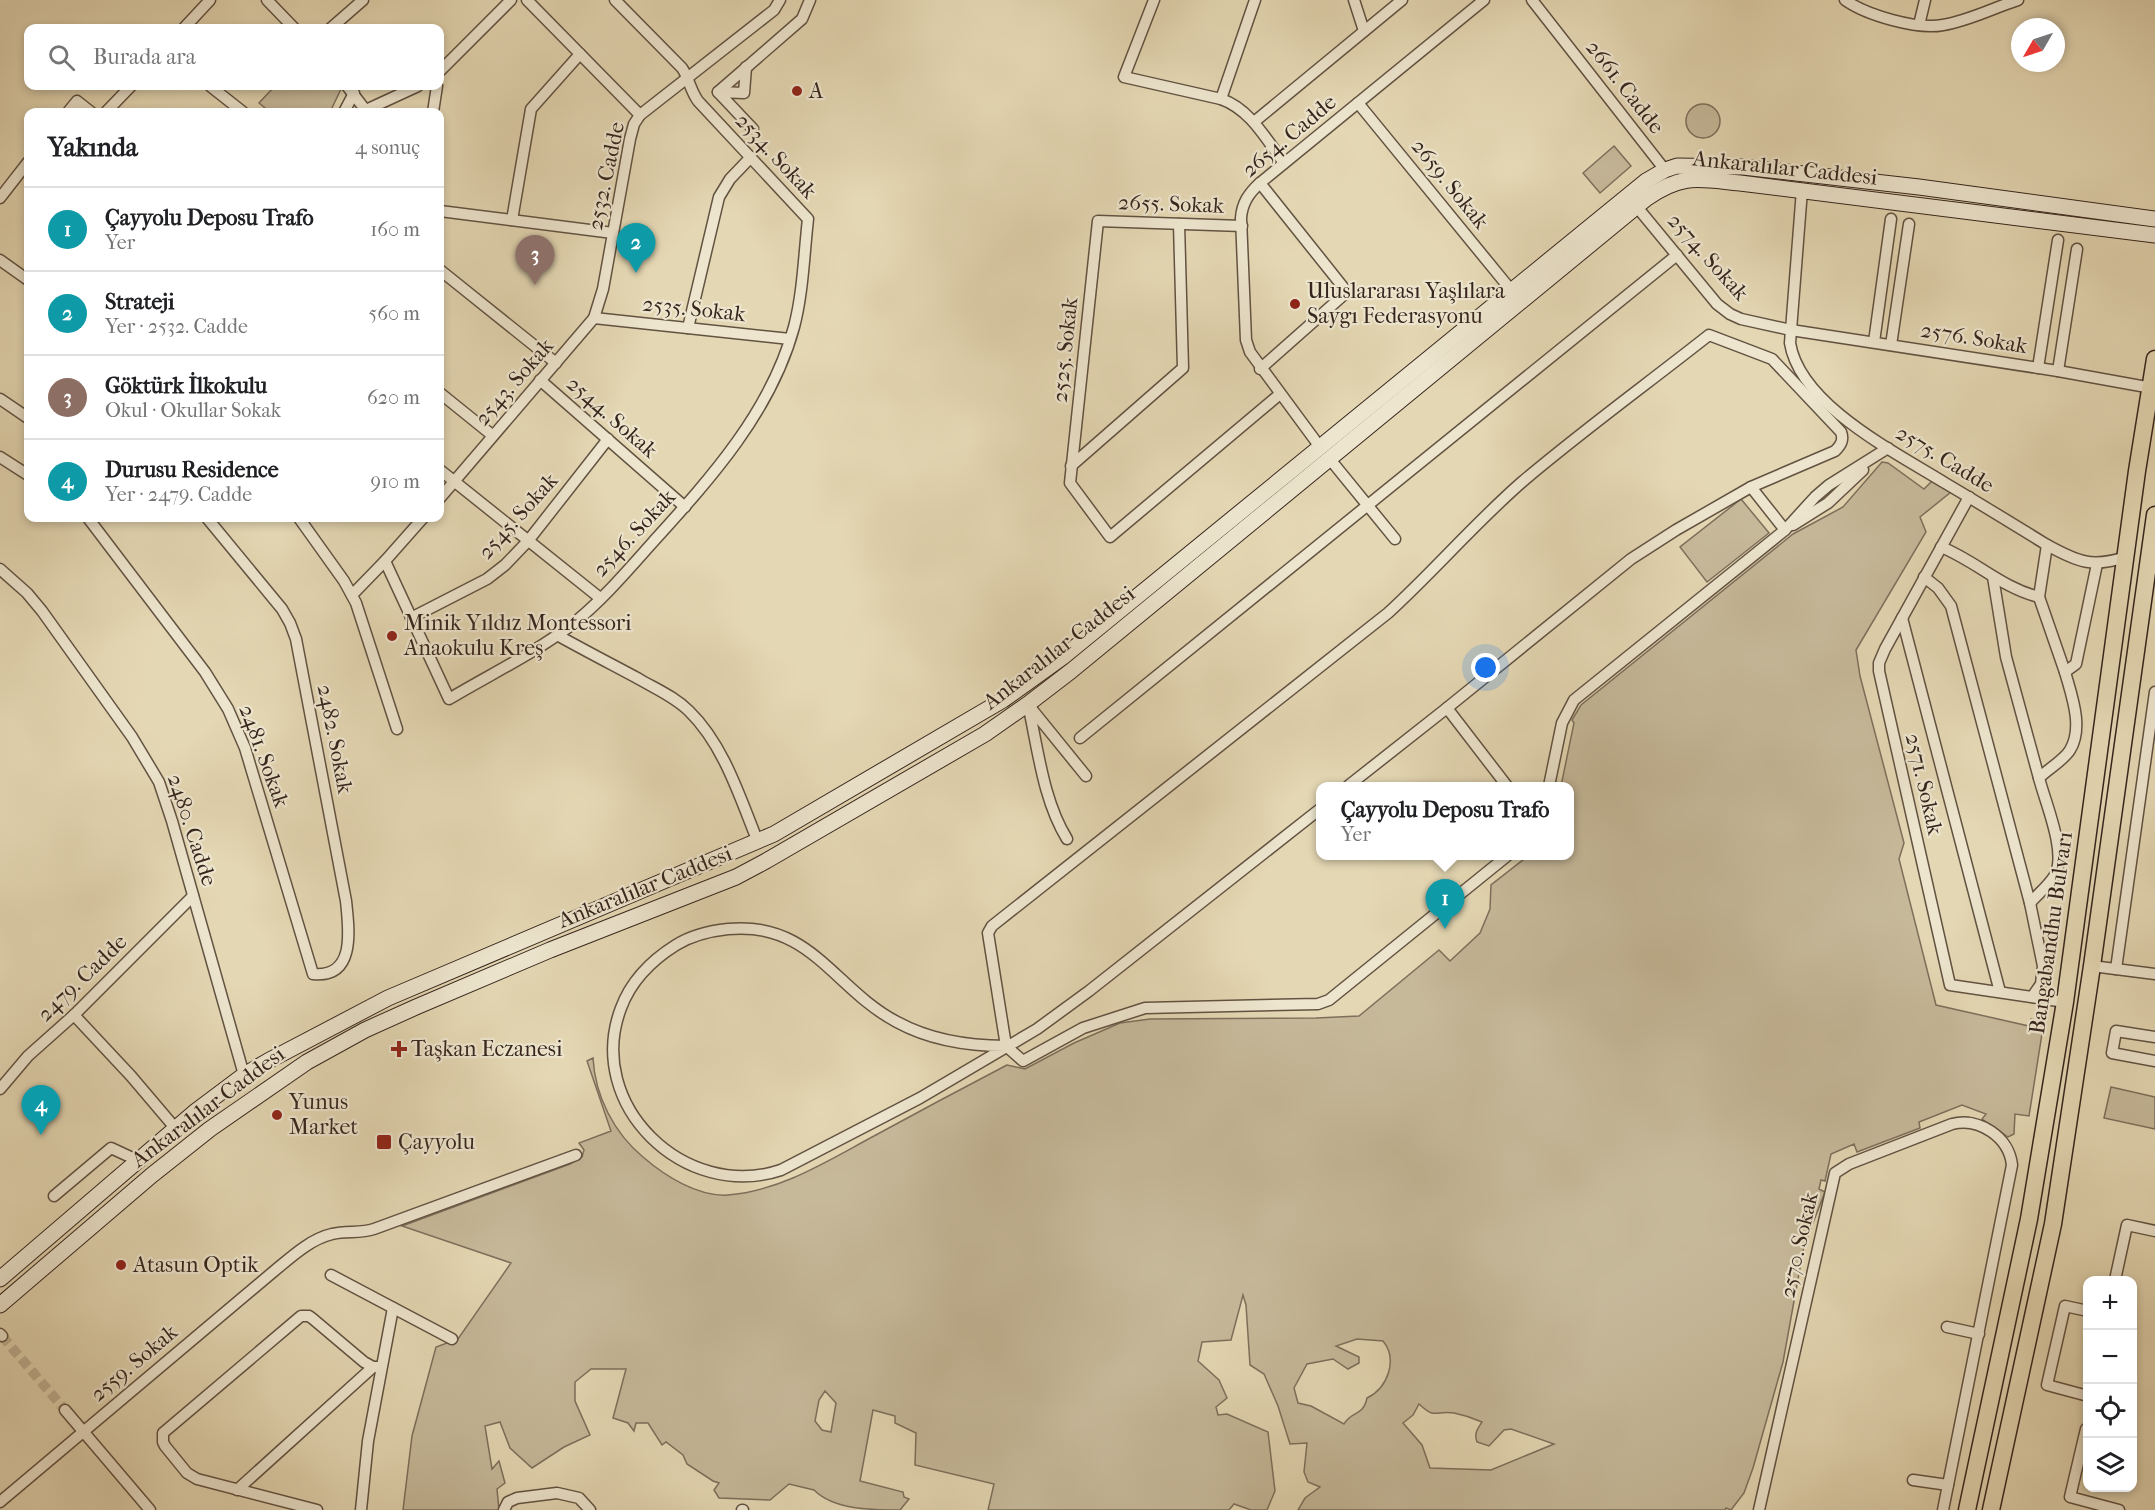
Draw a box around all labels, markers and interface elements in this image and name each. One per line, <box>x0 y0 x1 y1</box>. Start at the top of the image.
north arrow <box>2011 18 2065 72</box>
search box <box>24 24 444 90</box>
street label: 2661. Cadde <box>1580 35 1670 139</box>
icon: search <box>45 41 78 74</box>
text: Burada ara <box>93 44 196 70</box>
place label: A <box>808 78 824 104</box>
marker: A <box>790 84 804 98</box>
street label: 2654. Cadde <box>1237 89 1342 183</box>
street label: 2534. Sokak <box>730 108 823 205</box>
street label: 2532. Cadde <box>582 119 630 232</box>
text: Yakında <box>48 132 138 163</box>
street label: 2659. Sokak <box>1406 134 1495 235</box>
text: 4 sonuç <box>355 136 420 159</box>
street label: Ankaralılar Caddesi <box>1690 145 1879 191</box>
street label: 2655. Sokak <box>1117 189 1225 219</box>
text: Çayyolu Deposu Trafo <box>105 205 314 231</box>
street label: 2574. Sokak <box>1662 208 1754 307</box>
text: 1 <box>64 218 71 241</box>
text: 160 m <box>370 218 420 241</box>
pin: 2 <box>616 224 656 273</box>
text: Yer <box>105 231 135 254</box>
pin: 3 <box>516 236 554 285</box>
place label: Uluslararası Yaşlılara Saygı Federasyonu <box>1307 278 1506 329</box>
text: Strateji <box>105 289 175 315</box>
street label: 2535. Sokak <box>641 291 747 327</box>
street label: 2525. Sokak <box>1047 295 1084 404</box>
marker: Uluslararası Yaşlılara Saygı Federasyonu <box>1288 297 1302 311</box>
text: 2 <box>62 302 73 325</box>
text: 560 m <box>369 302 420 325</box>
text: Yer · 2532. Cadde <box>105 315 248 338</box>
street label: 2576. Sokak <box>1919 317 2030 359</box>
street label: 2543. Sokak <box>469 333 559 431</box>
street label: 2544. Sokak <box>561 371 663 464</box>
text: Göktürk İlkokulu <box>105 373 267 399</box>
text: 3 <box>63 386 72 409</box>
text: 620 m <box>367 386 420 409</box>
text: Okul · Okullar Sokak <box>105 399 281 422</box>
street label: 2575. Cadde <box>1891 420 1999 498</box>
text: Durusu Residence <box>105 457 279 483</box>
street label: 2545. Sokak <box>473 467 564 564</box>
text: 4 <box>62 470 73 493</box>
text: 910 m <box>371 470 420 493</box>
text: Yer · 2479. Cadde <box>105 483 252 506</box>
street label: 2546. Sokak <box>587 483 681 582</box>
street label: Ankaralılar Caddesi <box>977 580 1140 716</box>
place label: Minik Yıldız Montessori Anaokulu Kreş <box>403 610 632 661</box>
marker: Minik Yıldız Montessori Anaokulu Kreş <box>385 629 399 643</box>
your location <box>1471 653 1500 682</box>
street label: 2482. Sokak <box>312 682 358 796</box>
street label: 2481. Sokak <box>233 701 295 811</box>
street label: 2571. Sokak <box>1900 731 1948 838</box>
street label: 2480. Cadde <box>162 771 222 889</box>
popup <box>1316 782 1574 860</box>
text: Çayyolu Deposu Trafo <box>1341 797 1549 823</box>
text: Yer <box>1341 823 1371 846</box>
street label: Bangabandhu Bulvarı <box>2024 830 2078 1036</box>
street label: Ankaralılar Caddesi <box>553 840 736 934</box>
pin: 1 <box>1426 880 1464 929</box>
street label: 2479. Cadde <box>32 929 132 1027</box>
place label: Taşkan Eczanesi <box>411 1036 563 1062</box>
street label: Ankaralılar Caddesi <box>125 1041 290 1174</box>
marker: Taşkan Eczanesi <box>392 1042 406 1056</box>
pin: 4 <box>22 1086 60 1135</box>
place label: Yunus Market <box>288 1089 358 1140</box>
marker: Yunus Market <box>270 1108 284 1122</box>
place label: Çayyolu <box>398 1129 476 1155</box>
marker: Çayyolu <box>375 1133 393 1151</box>
street label: 2570. Sokak <box>1774 1189 1824 1300</box>
place label: Atasun Optik <box>132 1252 259 1278</box>
marker: Atasun Optik <box>114 1258 128 1272</box>
map controls <box>2083 1276 2137 1492</box>
button: + <box>2083 1276 2137 1330</box>
street label: 2559. Sokak <box>85 1319 183 1407</box>
button: − <box>2083 1330 2137 1384</box>
button: locate <box>2083 1384 2137 1438</box>
button: layers <box>2083 1438 2137 1492</box>

